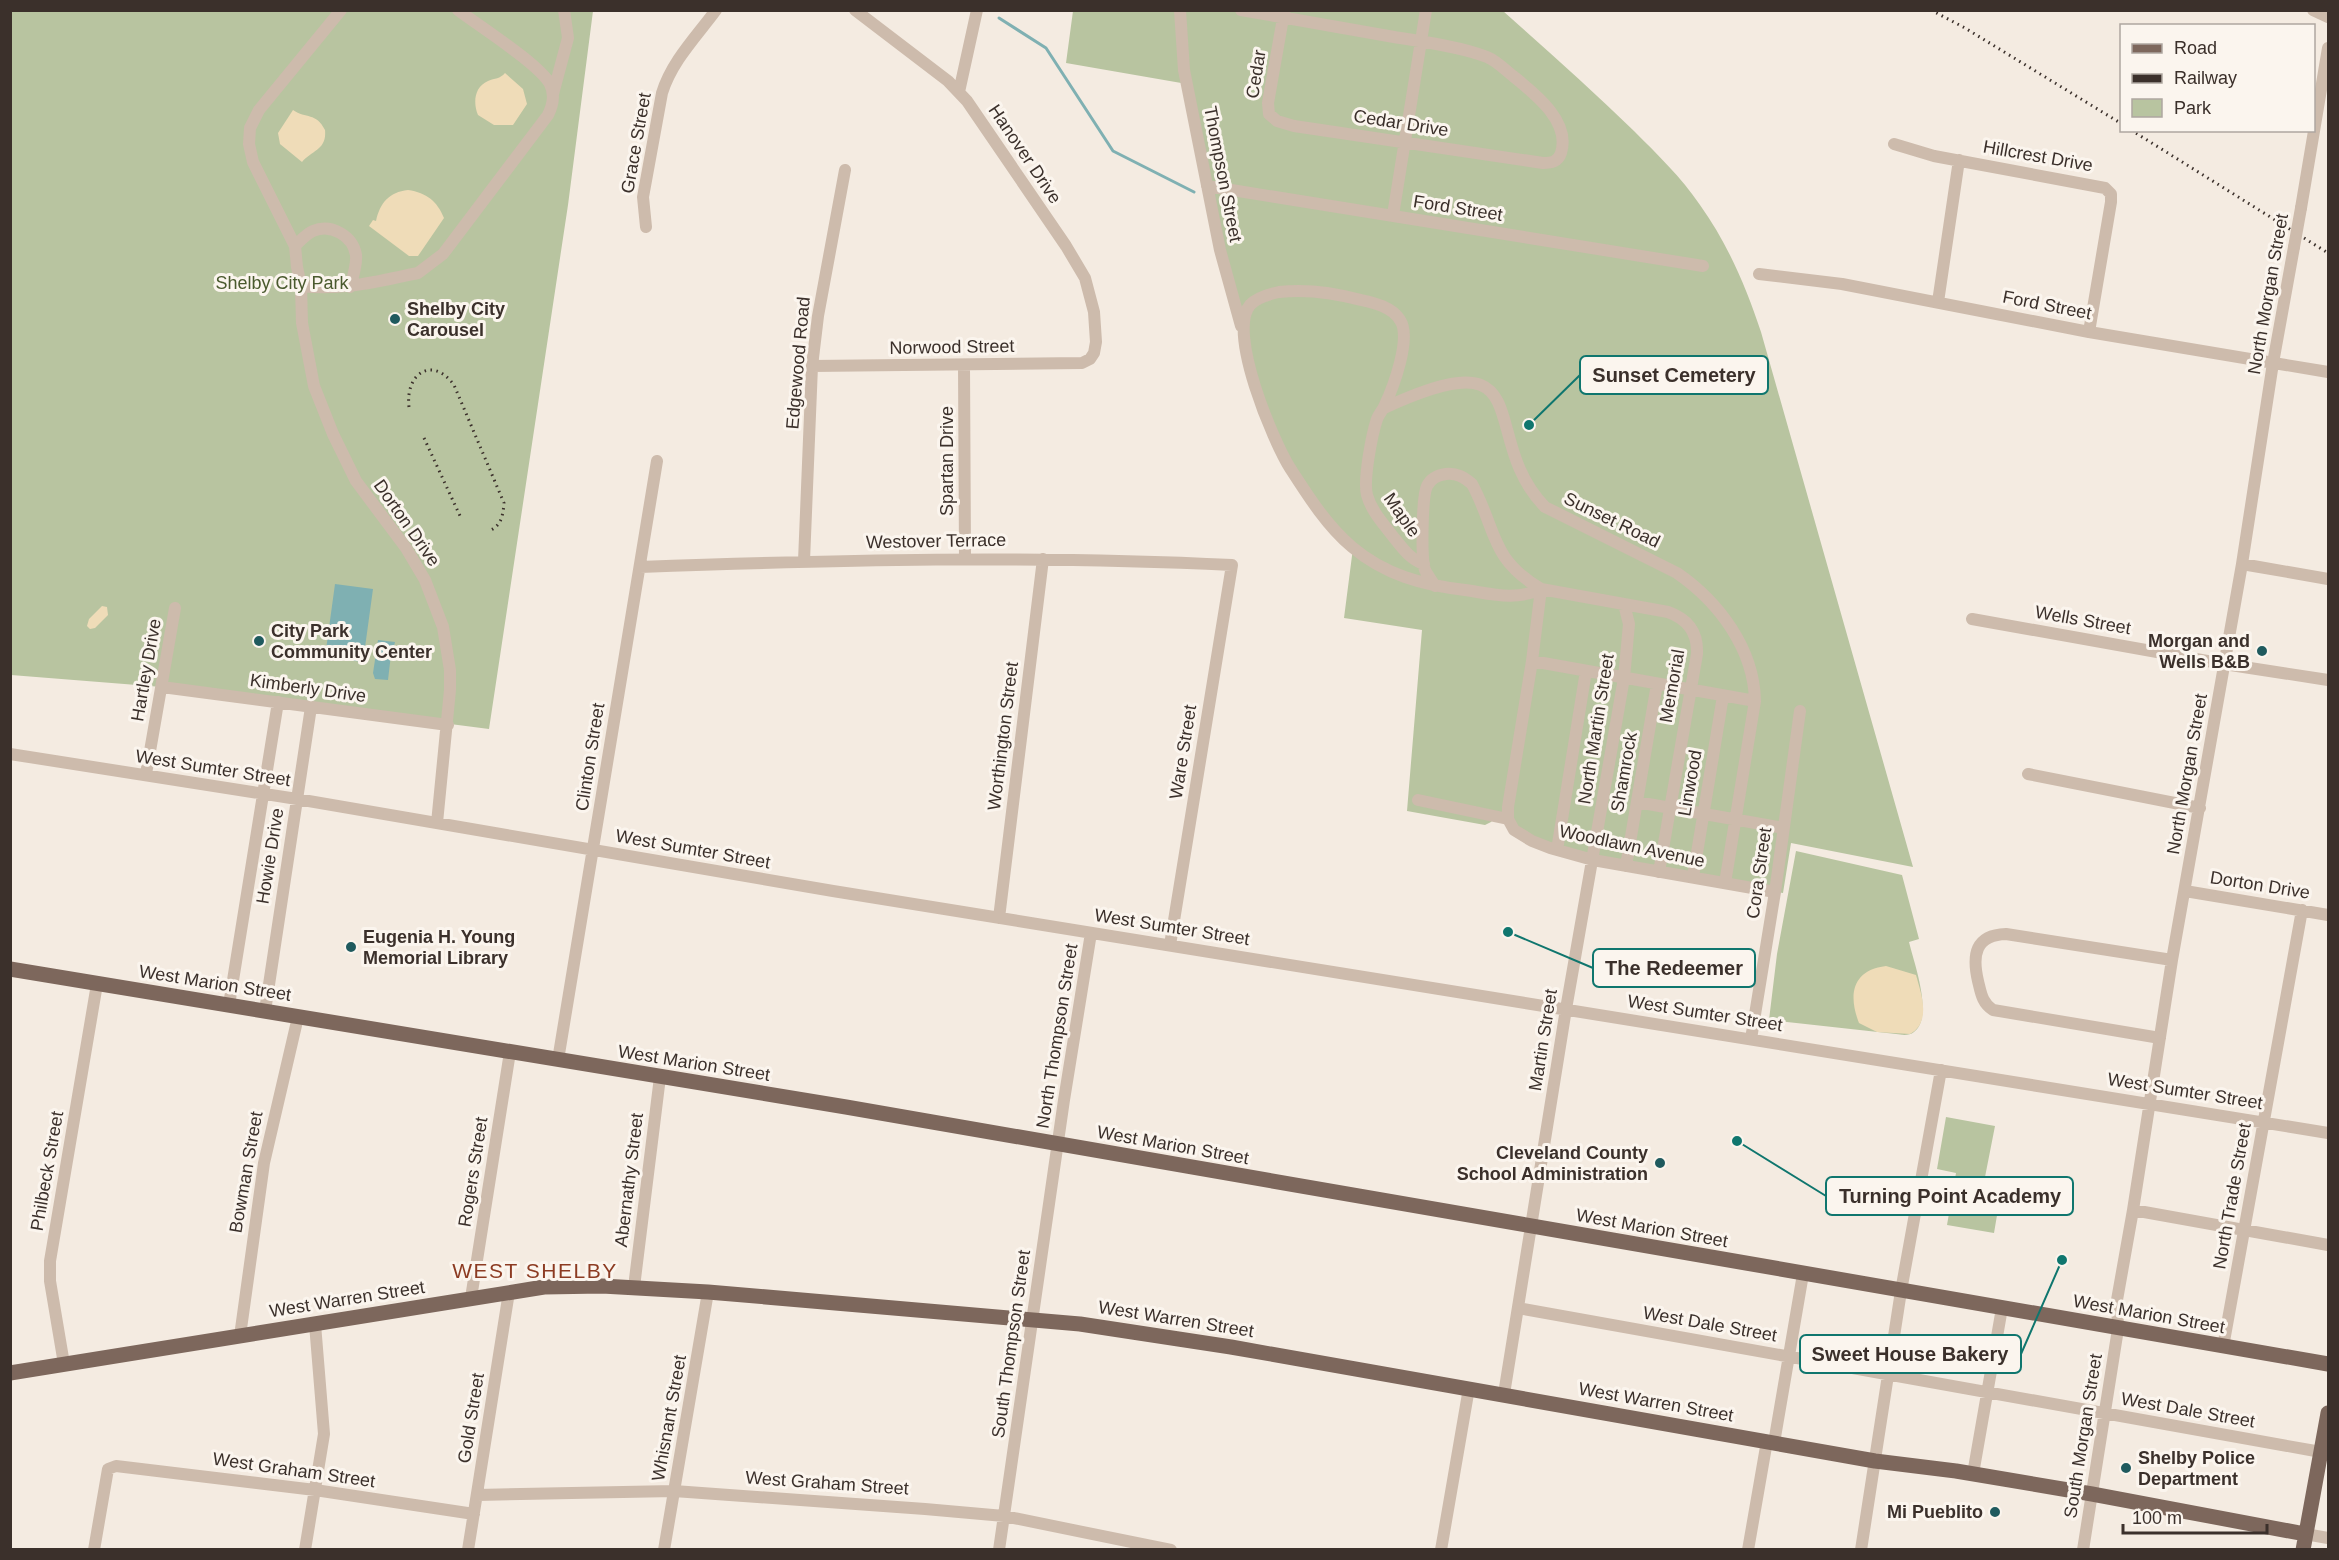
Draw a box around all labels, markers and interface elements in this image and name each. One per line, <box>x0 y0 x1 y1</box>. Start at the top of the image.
legend <box>2120 24 2315 132</box>
text: Road <box>2174 38 2217 58</box>
street label: Cedar <box>1242 48 1270 100</box>
text: Railway <box>2174 68 2237 88</box>
street label: Grace Street <box>617 91 655 195</box>
text: Park <box>2174 98 2212 118</box>
street label: Hanover Drive <box>985 101 1065 207</box>
street label: Thompson Street <box>1200 104 1246 244</box>
street label: Cedar Drive <box>1352 106 1450 140</box>
street label: Hillcrest Drive <box>1982 137 2094 175</box>
street label: Ford Street <box>1412 191 1504 225</box>
street label: North Morgan Street <box>2244 212 2292 376</box>
park label: Shelby City Park <box>215 273 350 293</box>
street label: Ford Street <box>2001 287 2093 323</box>
street label: Edgewood Road <box>782 296 814 430</box>
place label: Shelby City Carousel <box>407 299 505 340</box>
marker: Shelby City Carousel <box>388 312 402 326</box>
street label: Norwood Street <box>889 336 1015 358</box>
callout: Sunset Cemetery <box>1580 356 1768 394</box>
text: Sunset Cemetery <box>1592 364 1757 386</box>
street label: Spartan Drive <box>937 406 957 516</box>
street label: Dorton Drive <box>370 476 444 570</box>
street label: Sunset Road <box>1561 488 1663 552</box>
street label: Maple <box>1380 489 1424 541</box>
street label: Westover Terrace <box>866 530 1006 552</box>
street label: Wells Street <box>2034 602 2132 638</box>
street label: Hartley Drive <box>127 617 165 723</box>
place label: City Park Community Center <box>271 621 432 662</box>
place label: Morgan and Wells B&B <box>2148 631 2250 672</box>
marker: City Park Community Center <box>252 634 266 648</box>
marker: Morgan and Wells B&B <box>2255 644 2269 658</box>
street label: Memorial <box>1656 648 1688 724</box>
street label: North Martin Street <box>1574 652 1618 806</box>
street label: Worthington Street <box>984 660 1022 812</box>
street label: Kimberly Drive <box>249 670 367 706</box>
street label: North Morgan Street <box>2163 692 2211 856</box>
street label: Clinton Street <box>572 702 608 812</box>
street label: Ware Street <box>1166 703 1200 801</box>
street label: Shamrock <box>1607 729 1641 814</box>
street label: West Sumter Street <box>134 746 292 790</box>
street label: Linwood <box>1674 748 1706 818</box>
street label: Howie Drive <box>253 807 287 905</box>
street label: Woodlawn Avenue <box>1557 821 1707 871</box>
street label: West Sumter Street <box>614 826 772 872</box>
street label: Cora Street <box>1743 826 1775 920</box>
street label: Dorton Drive <box>2209 867 2311 903</box>
street label: West Sumter Street <box>1093 905 1251 949</box>
place label: Eugenia H. Young Memorial Library <box>363 927 515 968</box>
marker: Eugenia H. Young Memorial Library <box>344 940 358 954</box>
street label: North Thompson Street <box>1033 942 1081 1130</box>
callout: The Redeemer <box>1593 949 1755 987</box>
text: The Redeemer <box>1605 957 1743 979</box>
street label: West Marion Street <box>138 961 292 1005</box>
street label: Martin Street <box>1525 988 1561 1092</box>
street label: West Sumter Street <box>1626 991 1784 1035</box>
street label: West Marion Street <box>617 1041 771 1085</box>
street label: West Sumter Street <box>2106 1069 2264 1113</box>
street label: Philbeck Street <box>27 1110 67 1232</box>
street label: Bowman Street <box>225 1110 267 1234</box>
street label: Abernathy Street <box>611 1112 647 1248</box>
street label: Rogers Street <box>454 1116 492 1228</box>
street label: North Trade Street <box>2209 1121 2255 1271</box>
street label: West Marion Street <box>1096 1122 1250 1168</box>
place label: Cleveland County School Administration <box>1457 1143 1648 1184</box>
marker: Cleveland County School Administration <box>1653 1156 1667 1170</box>
callout: Turning Point Academy <box>1826 1177 2073 1215</box>
text: Turning Point Academy <box>1839 1185 2062 1207</box>
street label: West Marion Street <box>1575 1205 1729 1251</box>
street label: South Thompson Street <box>988 1249 1034 1439</box>
district label: WEST SHELBY <box>452 1259 618 1282</box>
street label: West Warren Street <box>268 1277 426 1321</box>
street label: West Marion Street <box>2072 1291 2226 1337</box>
street label: West Warren Street <box>1097 1297 1255 1341</box>
street label: West Dale Street <box>1641 1302 1779 1346</box>
callout: Sweet House Bakery <box>1800 1335 2021 1373</box>
text: Sweet House Bakery <box>1812 1343 2009 1365</box>
street label: South Morgan Street <box>2060 1352 2106 1520</box>
street label: Whisnant Street <box>648 1353 690 1483</box>
street label: Gold Street <box>454 1371 488 1465</box>
street label: West Warren Street <box>1577 1379 1735 1425</box>
street label: West Dale Street <box>2119 1388 2257 1432</box>
place label: Shelby Police Department <box>2138 1448 2255 1489</box>
street label: West Graham Street <box>212 1449 376 1491</box>
marker: Shelby Police Department <box>2119 1461 2133 1475</box>
street label: West Graham Street <box>745 1467 909 1499</box>
scale bar <box>2123 1497 2267 1535</box>
place label: Mi Pueblito <box>1887 1502 1983 1522</box>
marker: Mi Pueblito <box>1988 1505 2002 1519</box>
text: 100 m <box>2132 1508 2182 1528</box>

